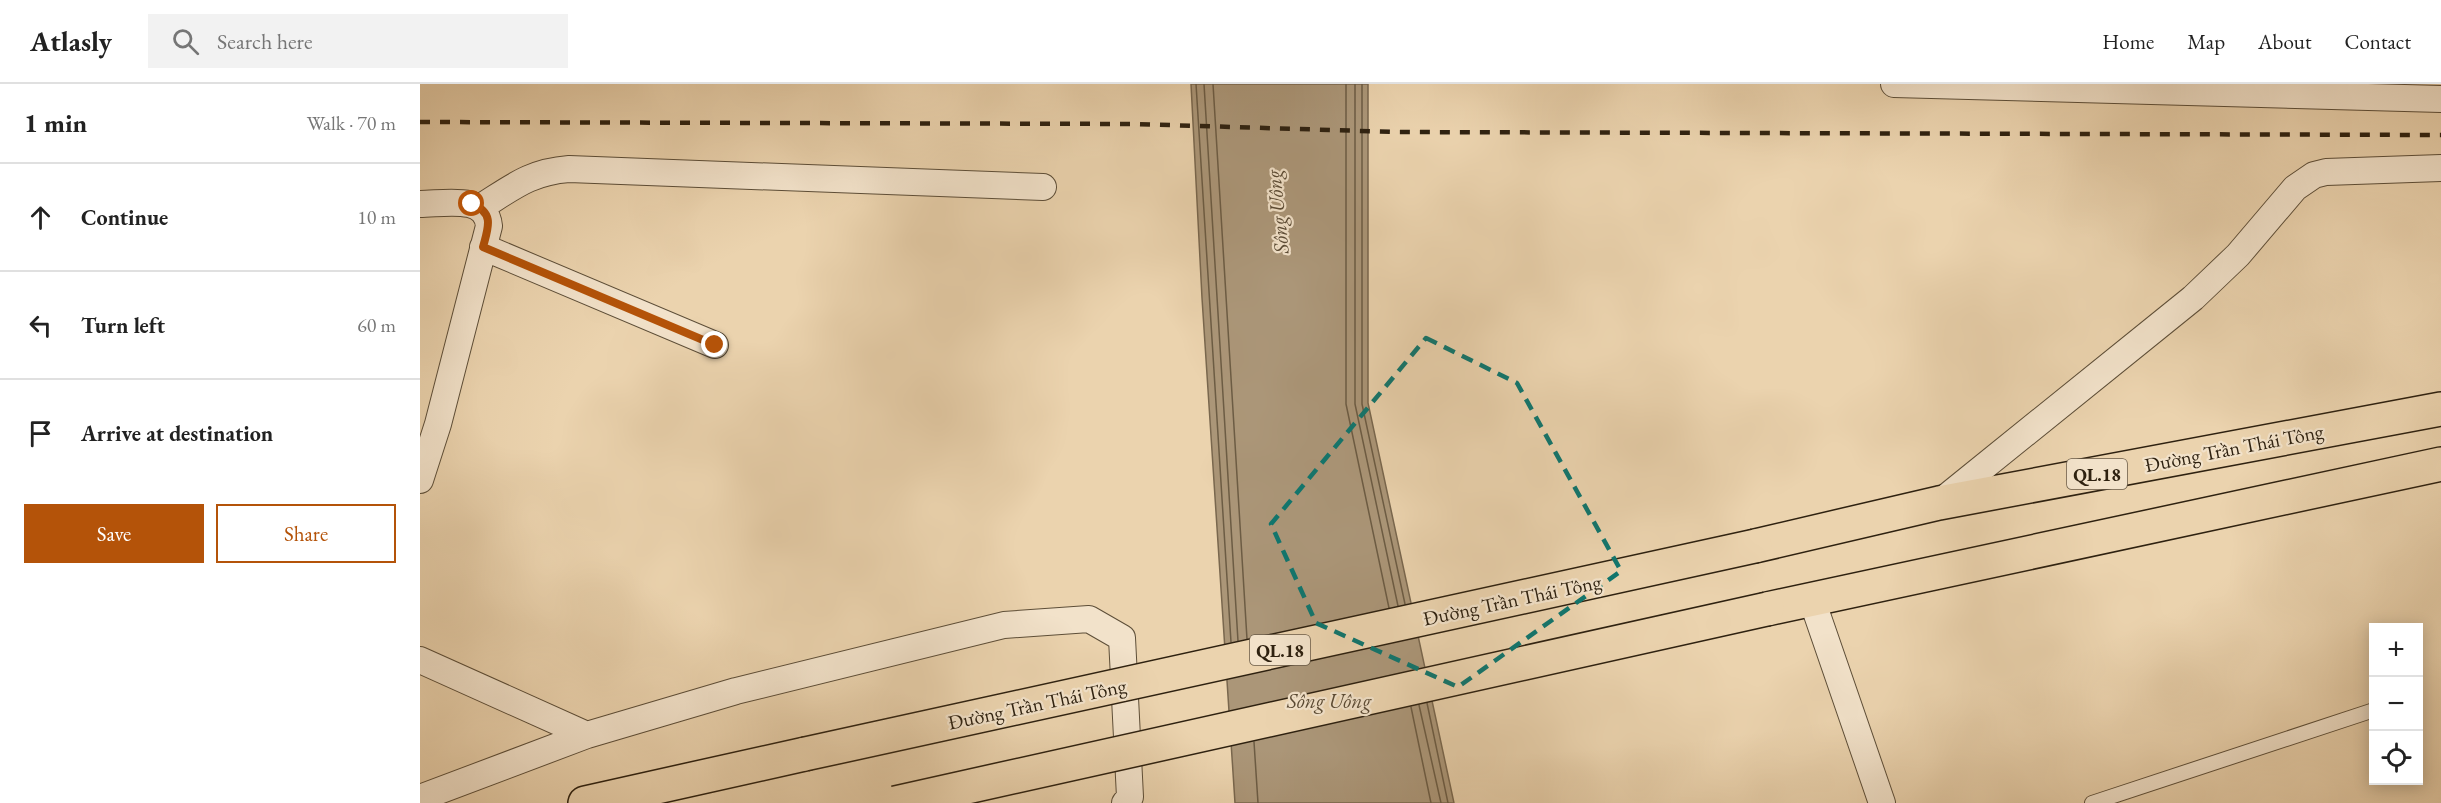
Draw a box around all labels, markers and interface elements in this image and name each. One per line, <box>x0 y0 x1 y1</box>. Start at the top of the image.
search box <box>148 14 568 68</box>
text: Atlasly <box>30 23 112 59</box>
icon: search <box>169 25 202 58</box>
text: Search here <box>217 27 313 56</box>
text: Home <box>2102 28 2154 55</box>
text: Map <box>2187 28 2225 55</box>
text: About <box>2258 28 2311 55</box>
text: Contact <box>2344 28 2411 55</box>
text: 1 min <box>24 106 87 140</box>
text: Walk · 70 m <box>307 110 396 136</box>
water label: Sông Uông <box>1259 167 1295 256</box>
route start <box>458 190 484 216</box>
icon: ahead <box>24 201 57 234</box>
text: Continue <box>81 203 168 232</box>
text: 10 m <box>357 204 396 230</box>
icon: left <box>24 309 57 342</box>
text: Turn left <box>81 311 165 340</box>
text: 60 m <box>357 312 396 338</box>
route end <box>701 331 727 357</box>
icon: arrive <box>24 417 57 450</box>
street label: Đường Trần Thái Tông <box>2143 418 2326 478</box>
text: Arrive at destination <box>81 419 273 448</box>
road number: QL.18 <box>2067 459 2127 489</box>
button: Save <box>24 504 204 563</box>
button: Share <box>216 504 396 563</box>
street label: Đường Trần Thái Tông <box>1421 568 1604 632</box>
map controls <box>2369 623 2423 785</box>
button: + <box>2369 623 2423 677</box>
road number: QL.18 <box>1250 635 1310 665</box>
street label: Đường Trần Thái Tông <box>946 672 1129 736</box>
button: − <box>2369 677 2423 731</box>
water label: Sông Uông <box>1286 687 1372 714</box>
button: locate <box>2369 731 2423 785</box>

